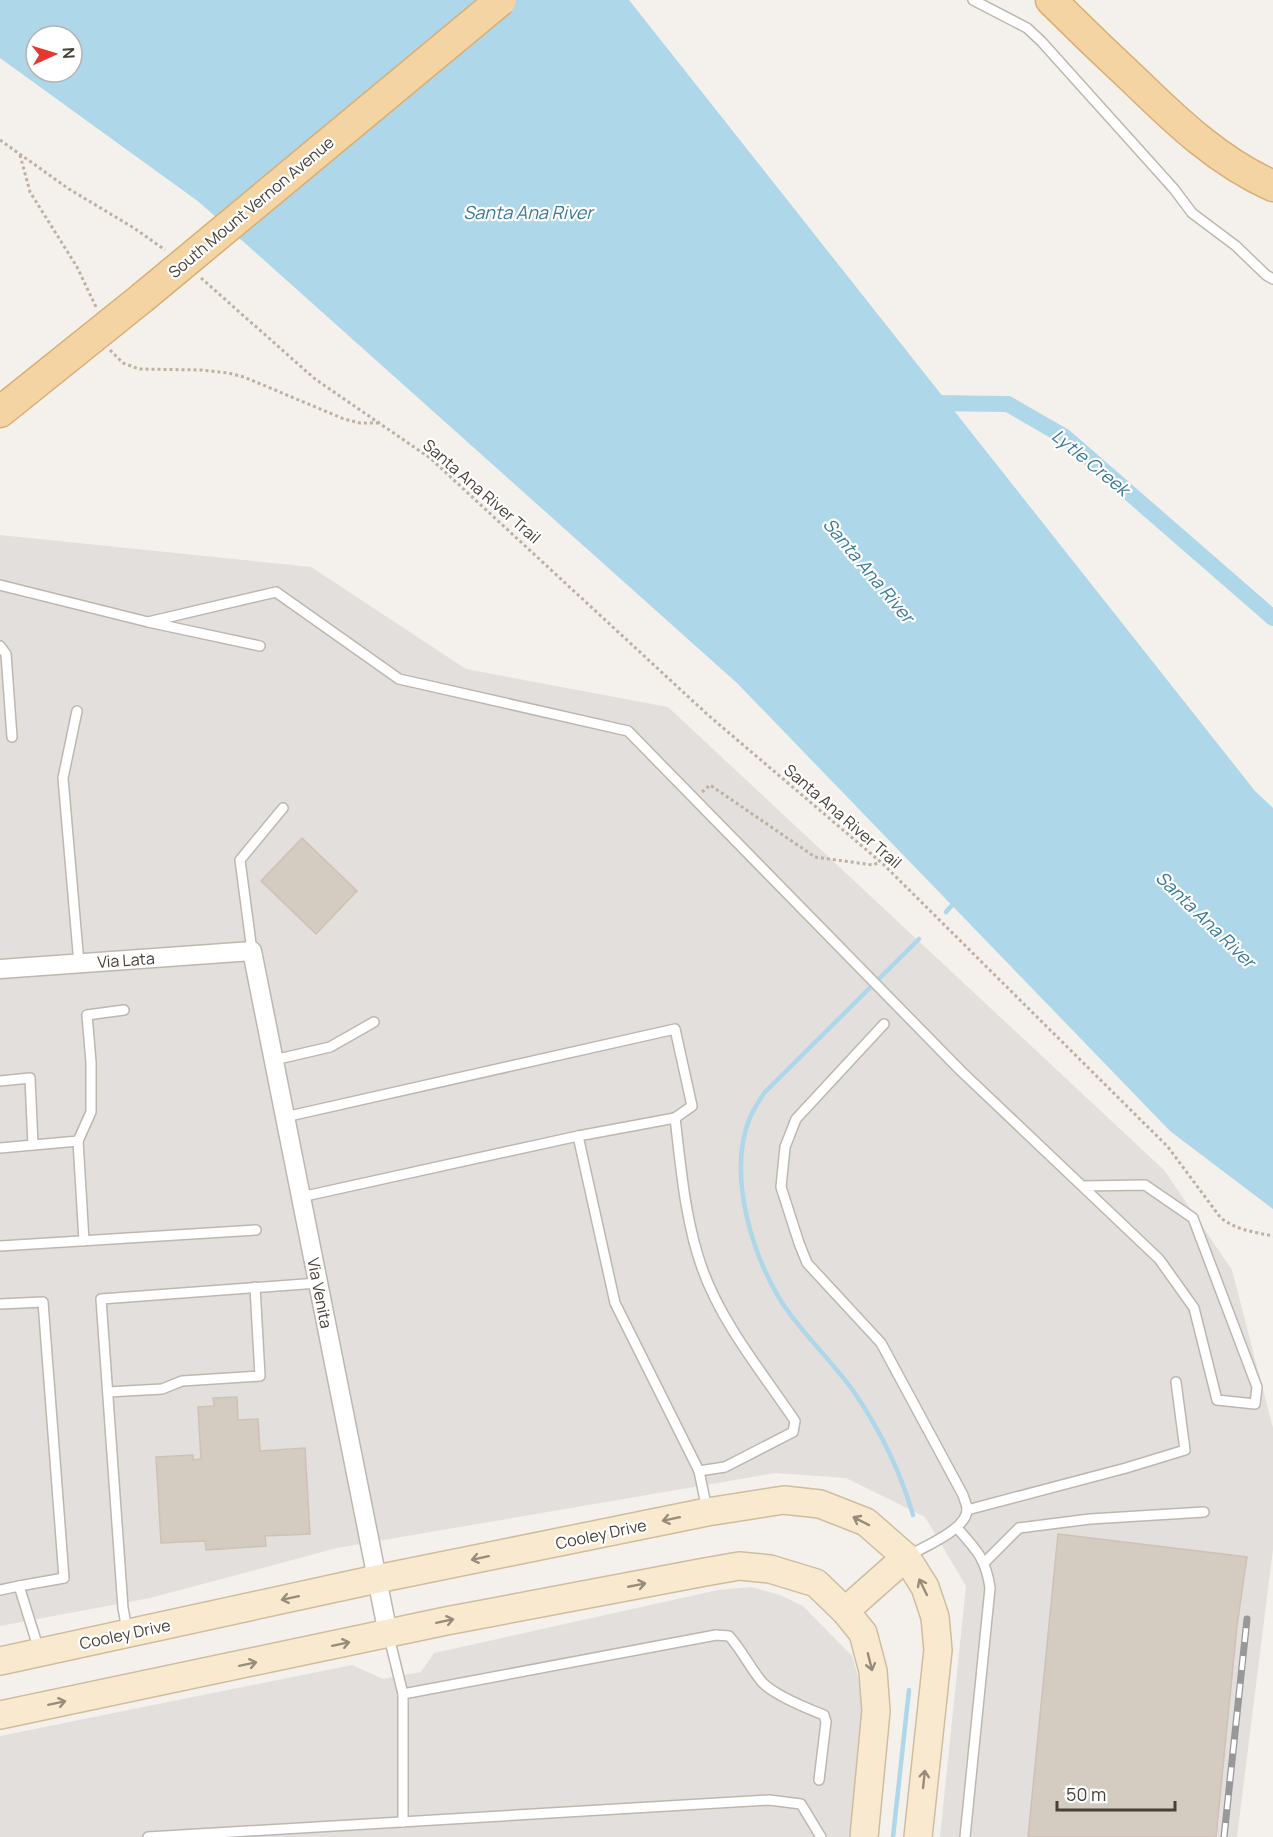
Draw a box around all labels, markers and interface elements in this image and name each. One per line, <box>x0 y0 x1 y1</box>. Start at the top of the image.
north arrow <box>24 24 84 84</box>
text: N <box>58 46 80 59</box>
street label: South Mount Vernon Avenue <box>164 131 338 283</box>
water label: Santa Ana River <box>463 200 595 224</box>
water label: Lytle Creek <box>1047 423 1137 503</box>
street label: Santa Ana River Trail <box>419 434 545 548</box>
water label: Santa Ana River <box>818 513 921 629</box>
street label: Santa Ana River Trail <box>780 759 906 873</box>
water label: Santa Ana River <box>1151 865 1263 974</box>
street label: Via Lata <box>97 947 155 973</box>
street label: Via Venita <box>302 1256 338 1330</box>
street label: Cooley Drive <box>554 1514 648 1554</box>
one-way arrow <box>662 1514 681 1526</box>
one-way arrow <box>853 1515 870 1527</box>
one-way arrow <box>471 1553 491 1564</box>
one-way arrow <box>917 1578 929 1596</box>
one-way arrow <box>626 1579 646 1590</box>
one-way arrow <box>280 1593 300 1604</box>
street label: Cooley Drive <box>78 1614 172 1654</box>
one-way arrow <box>435 1615 454 1627</box>
one-way arrow <box>331 1638 350 1649</box>
one-way arrow <box>865 1652 877 1671</box>
one-way arrow <box>238 1657 257 1669</box>
one-way arrow <box>47 1697 67 1708</box>
one-way arrow <box>919 1769 930 1789</box>
scale bar <box>1057 1774 1176 1812</box>
text: 50 m <box>1066 1782 1106 1806</box>

